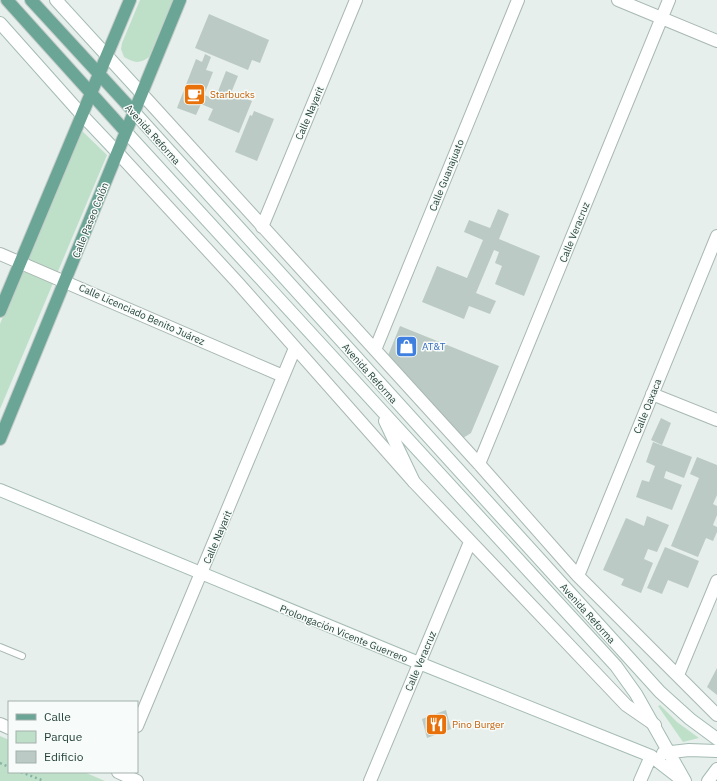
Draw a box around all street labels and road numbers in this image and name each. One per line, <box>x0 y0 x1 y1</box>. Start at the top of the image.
street label: Calle Nayarit <box>292 84 327 142</box>
street label: Avenida Reforma <box>122 102 183 168</box>
street label: Calle Guanajuato <box>426 137 467 213</box>
street label: Calle Paseo Colón <box>69 181 112 260</box>
street label: Calle Veracruz <box>556 200 593 264</box>
street label: Calle Licenciado Benito Juárez <box>77 281 207 348</box>
street label: Avenida Reforma <box>339 341 400 407</box>
street label: Calle Oaxaca <box>631 376 665 436</box>
street label: Calle Nayarit <box>200 508 235 566</box>
street label: Avenida Reforma <box>557 581 618 647</box>
street label: Prolongación Vicente Guerrero <box>278 602 410 665</box>
street label: Calle Veracruz <box>402 629 439 693</box>

